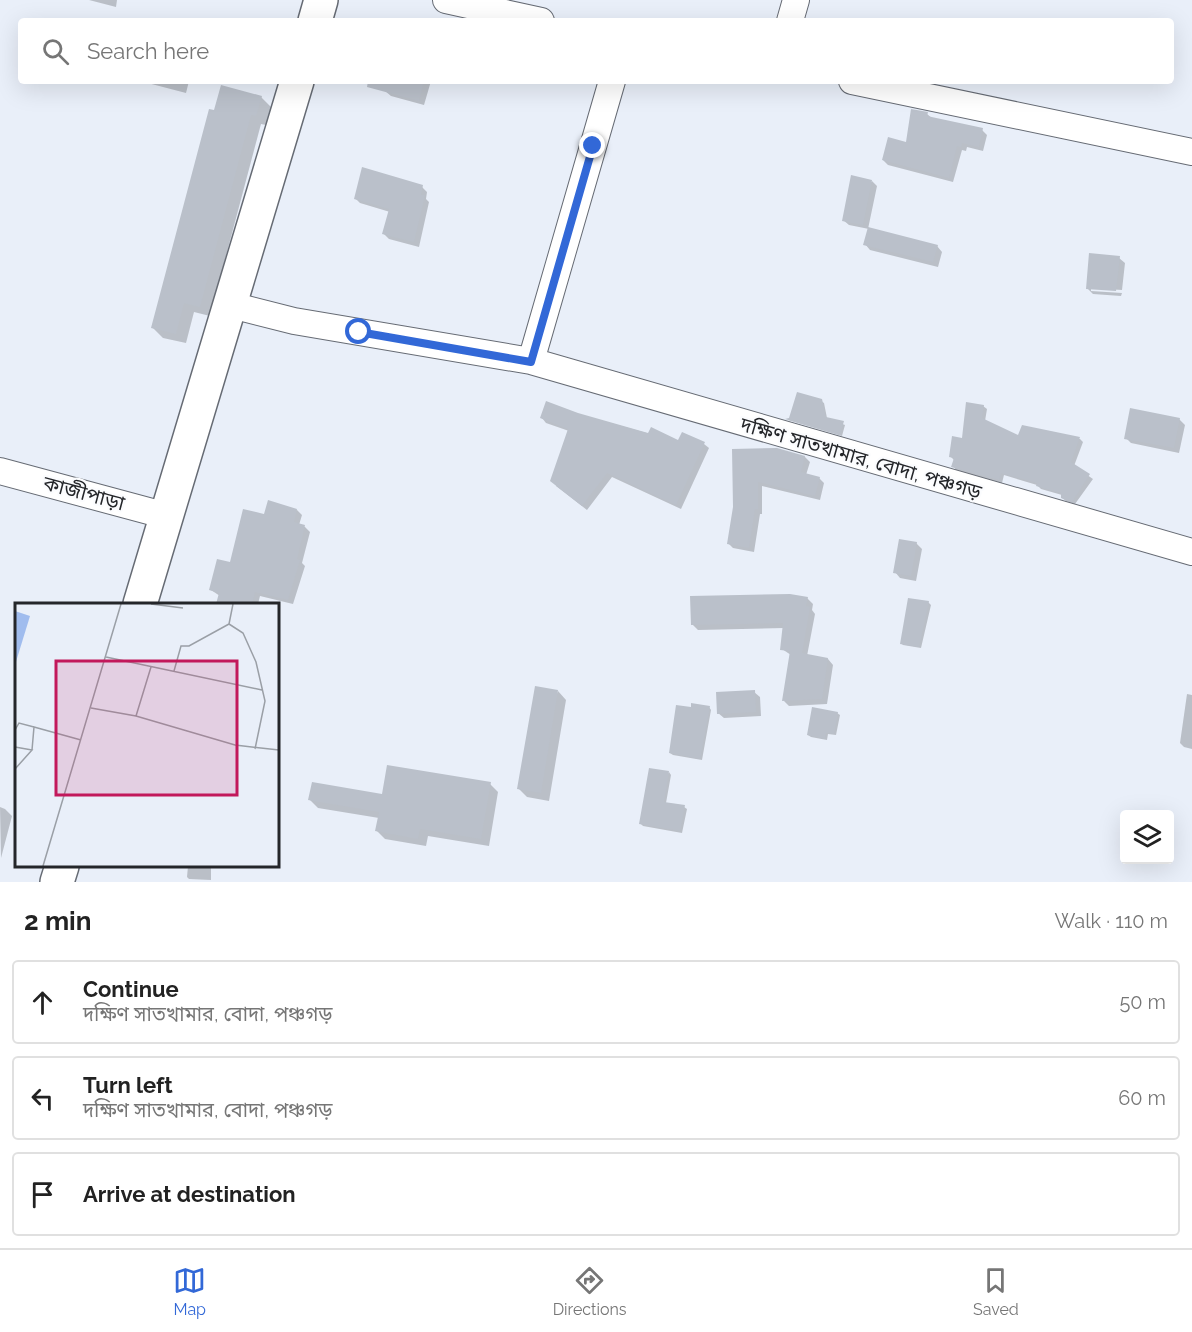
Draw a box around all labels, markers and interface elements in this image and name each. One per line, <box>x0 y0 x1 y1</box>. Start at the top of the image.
search box <box>18 18 1174 84</box>
icon: search <box>39 35 72 68</box>
text: Search here <box>87 38 209 64</box>
route end <box>579 132 605 158</box>
route start <box>345 318 371 344</box>
street label: দক্ষিণ সাতখামার, বোদা, পঞ্চগড় <box>737 412 985 504</box>
street label: কাজীপাড়া <box>40 470 128 516</box>
inset map <box>15 603 279 867</box>
map controls <box>1120 810 1174 864</box>
button: layers <box>1120 810 1174 864</box>
text: 2 min <box>24 906 91 936</box>
text: Walk · 110 m <box>1054 909 1168 933</box>
text: Continue <box>83 976 179 1002</box>
icon: ahead <box>26 986 59 1019</box>
text: 50 m <box>1119 990 1166 1014</box>
text: দক্ষিণ সাতখামার, বোদা, পঞ্চগড় <box>83 1002 333 1026</box>
text: Turn left <box>83 1072 173 1098</box>
icon: left <box>26 1082 59 1115</box>
text: 60 m <box>1118 1086 1166 1110</box>
text: দক্ষিণ সাতখামার, বোদা, পঞ্চগড় <box>83 1098 333 1122</box>
icon: arrive <box>26 1178 59 1211</box>
text: Arrive at destination <box>83 1181 296 1207</box>
tab: Map <box>173 1264 206 1319</box>
tab: Directions <box>553 1264 627 1319</box>
tab: Saved <box>973 1264 1019 1319</box>

